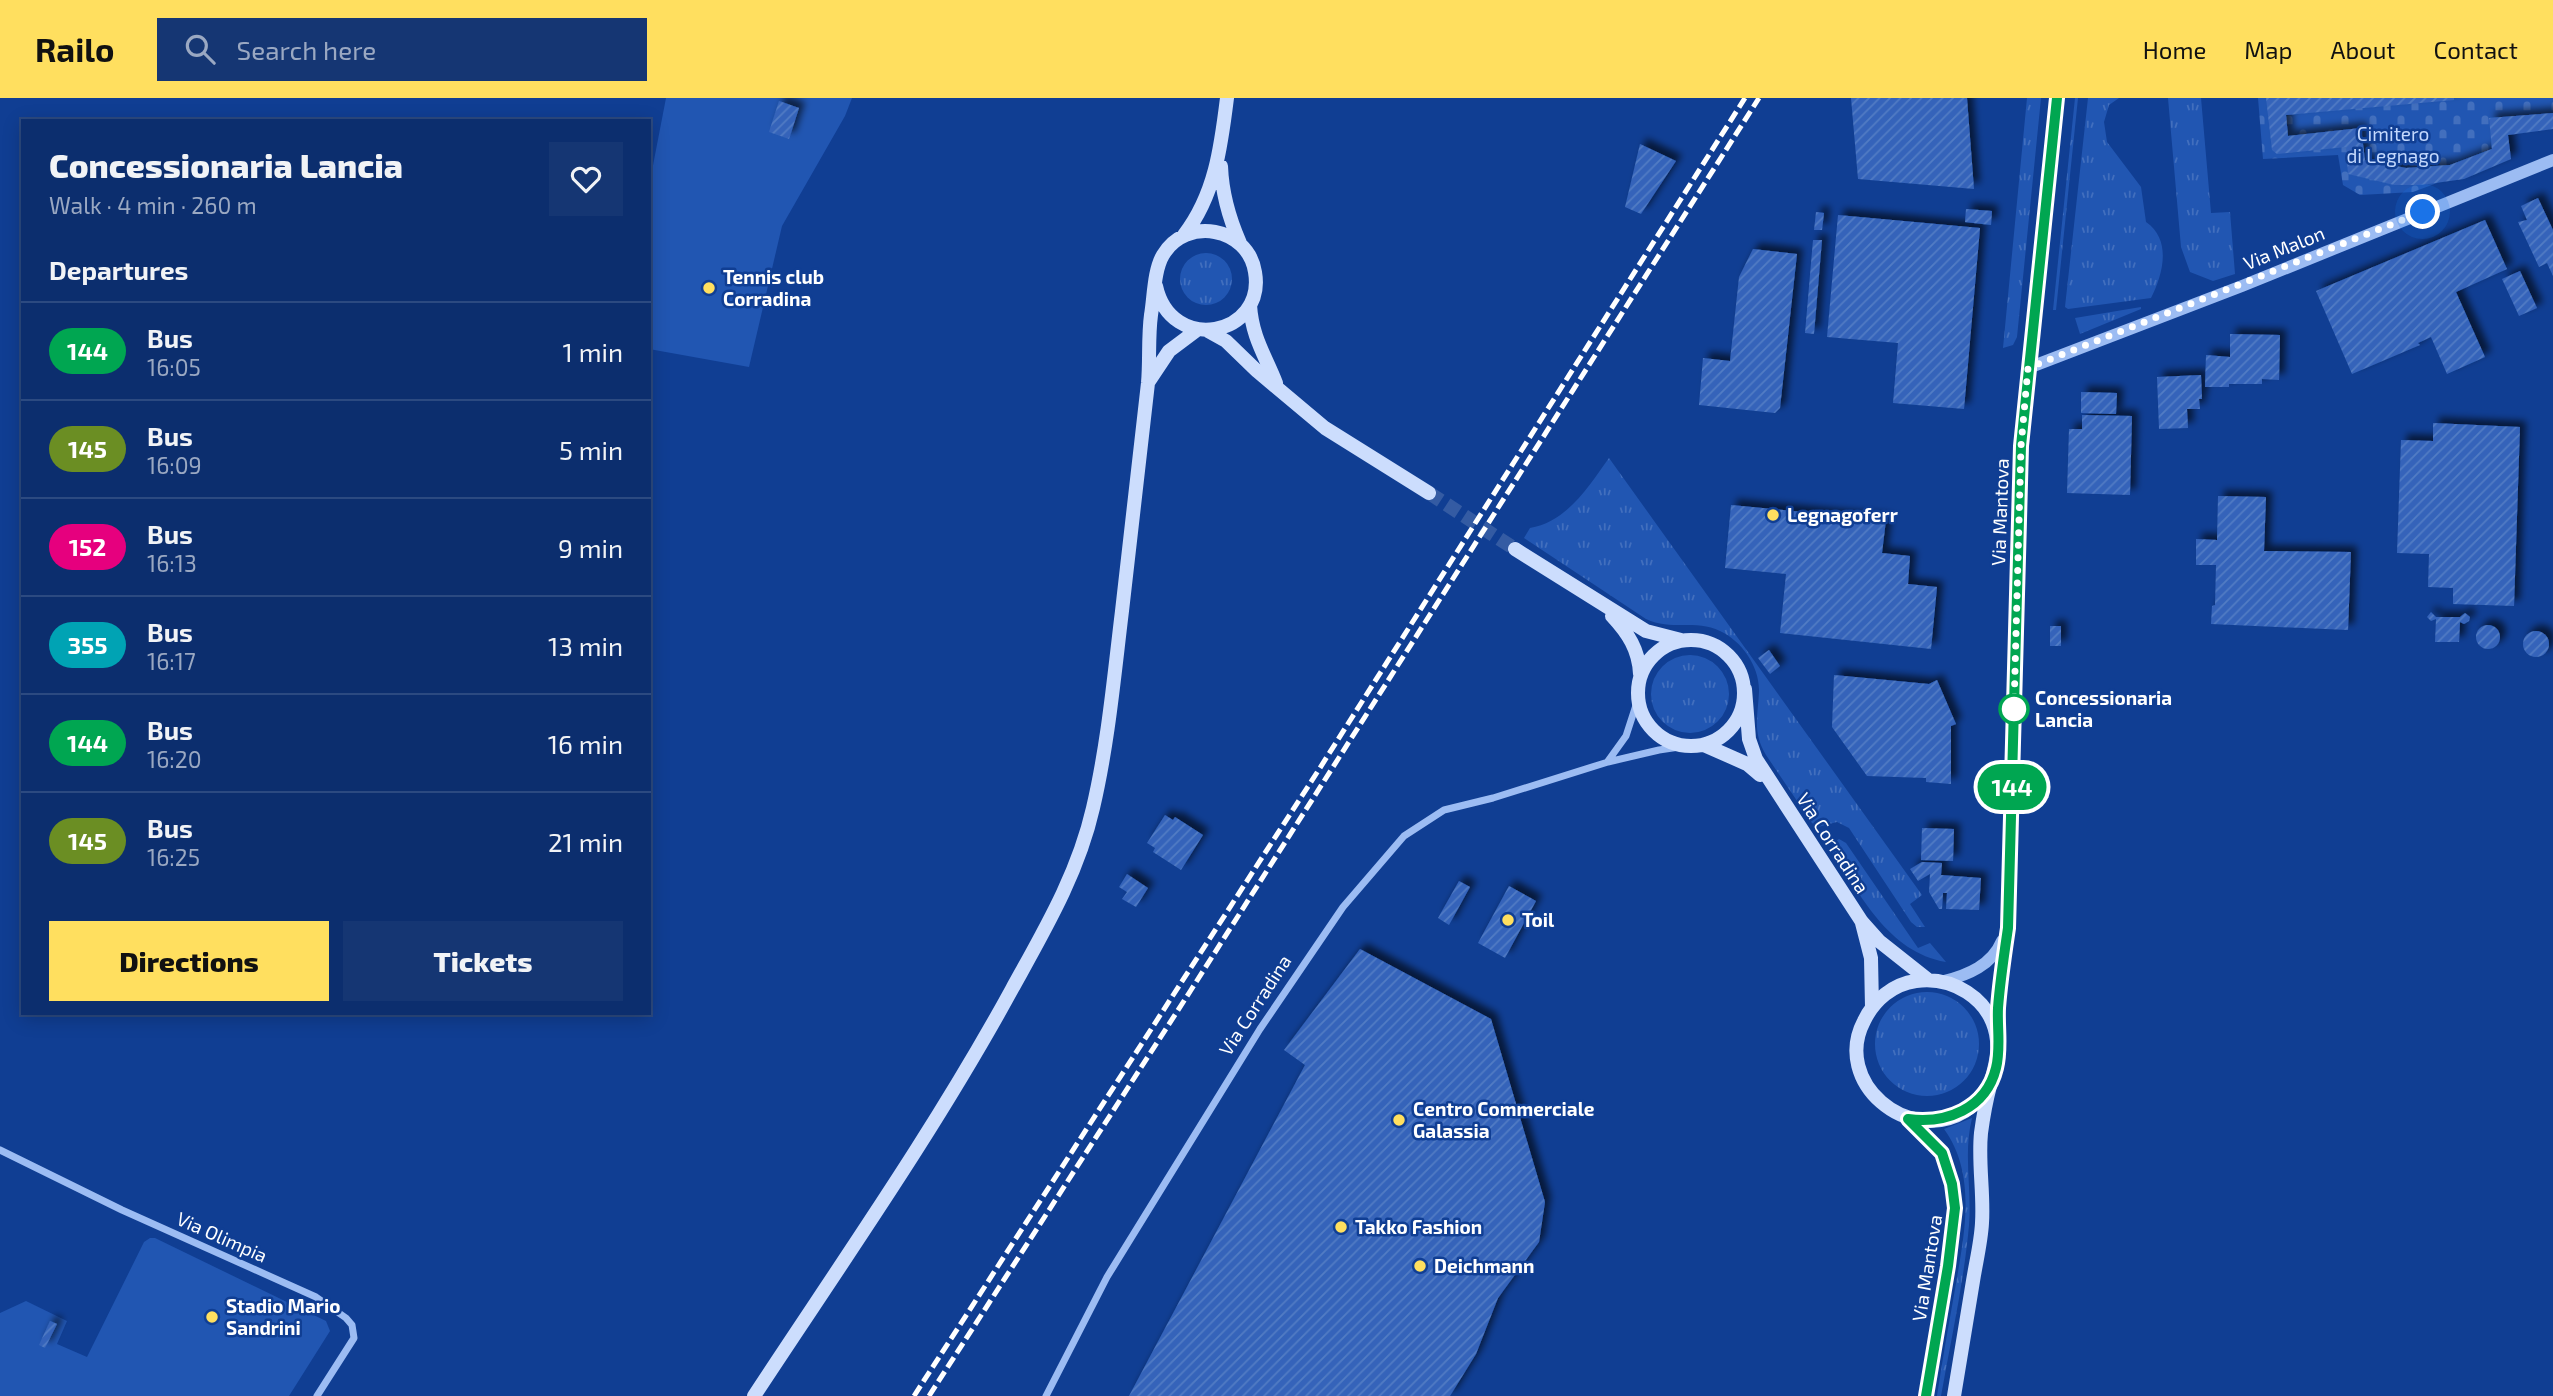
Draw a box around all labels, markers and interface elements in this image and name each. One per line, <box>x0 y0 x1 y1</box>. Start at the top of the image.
search box <box>157 18 647 81</box>
text: Railo <box>35 29 115 69</box>
icon: search <box>181 30 219 68</box>
text: Search here <box>237 34 376 65</box>
text: Home <box>2143 35 2206 64</box>
text: Map <box>2244 35 2292 64</box>
text: About <box>2330 35 2396 64</box>
text: Contact <box>2434 35 2518 64</box>
park label: Cimitero di Legnago <box>2346 122 2440 167</box>
button: heart <box>549 142 623 216</box>
text: Concessionaria Lancia <box>49 145 403 185</box>
text: Walk · 4 min · 260 m <box>49 191 257 219</box>
your location <box>2405 194 2440 229</box>
street label: Via Malon <box>2240 221 2328 274</box>
text: Departures <box>49 254 188 285</box>
place label: Tennis club Corradina <box>723 265 824 310</box>
marker: Tennis club Corradina <box>701 280 717 296</box>
text: Bus <box>147 322 193 353</box>
text: 144 <box>67 336 108 365</box>
text: 1 min <box>563 336 623 367</box>
text: 16:05 <box>147 353 201 381</box>
text: Bus <box>147 420 193 451</box>
text: 145 <box>68 434 107 463</box>
text: 5 min <box>559 434 623 465</box>
text: 16:09 <box>147 451 202 479</box>
street label: Via Mantova <box>1986 458 2013 566</box>
place label: Legnagoferr <box>1787 503 1898 526</box>
marker: Legnagoferr <box>1765 507 1781 523</box>
text: Bus <box>147 518 193 549</box>
text: 152 <box>69 532 106 561</box>
text: 9 min <box>558 532 623 563</box>
text: 16:13 <box>147 549 197 577</box>
text: Bus <box>147 616 193 647</box>
text: 355 <box>67 630 108 659</box>
text: 13 min <box>548 630 623 661</box>
text: 16:17 <box>147 647 196 675</box>
place label: Concessionaria Lancia <box>2035 686 2172 731</box>
marker: Concessionaria Lancia <box>1999 694 2029 724</box>
text: Bus <box>147 714 193 745</box>
text: 144 <box>67 728 108 757</box>
text: 16 min <box>548 728 623 759</box>
text: 16:20 <box>147 745 202 773</box>
line badge: 144 <box>1972 764 2052 810</box>
text: 144 <box>1992 772 2032 801</box>
street label: Via Corradina <box>1792 788 1874 897</box>
text: Bus <box>147 812 193 843</box>
text: 145 <box>68 826 107 855</box>
text: 21 min <box>548 826 623 857</box>
text: 16:25 <box>147 843 200 871</box>
place label: Toil <box>1522 908 1555 931</box>
marker: Toil <box>1500 912 1516 928</box>
button: Directions <box>49 921 329 1001</box>
button: Tickets <box>343 921 623 1001</box>
street label: Via Corradina <box>1214 950 1296 1059</box>
place label: Centro Commerciale Galassia <box>1413 1097 1595 1142</box>
marker: Centro Commerciale Galassia <box>1391 1112 1407 1128</box>
street label: Via Olimpia <box>173 1206 271 1267</box>
street label: Via Mantova <box>1907 1213 1946 1323</box>
place label: Takko Fashion <box>1355 1215 1482 1238</box>
marker: Takko Fashion <box>1333 1219 1349 1235</box>
place label: Deichmann <box>1434 1254 1534 1277</box>
marker: Deichmann <box>1412 1258 1428 1274</box>
place label: Stadio Mario Sandrini <box>226 1294 340 1339</box>
marker: Stadio Mario Sandrini <box>204 1309 220 1325</box>

